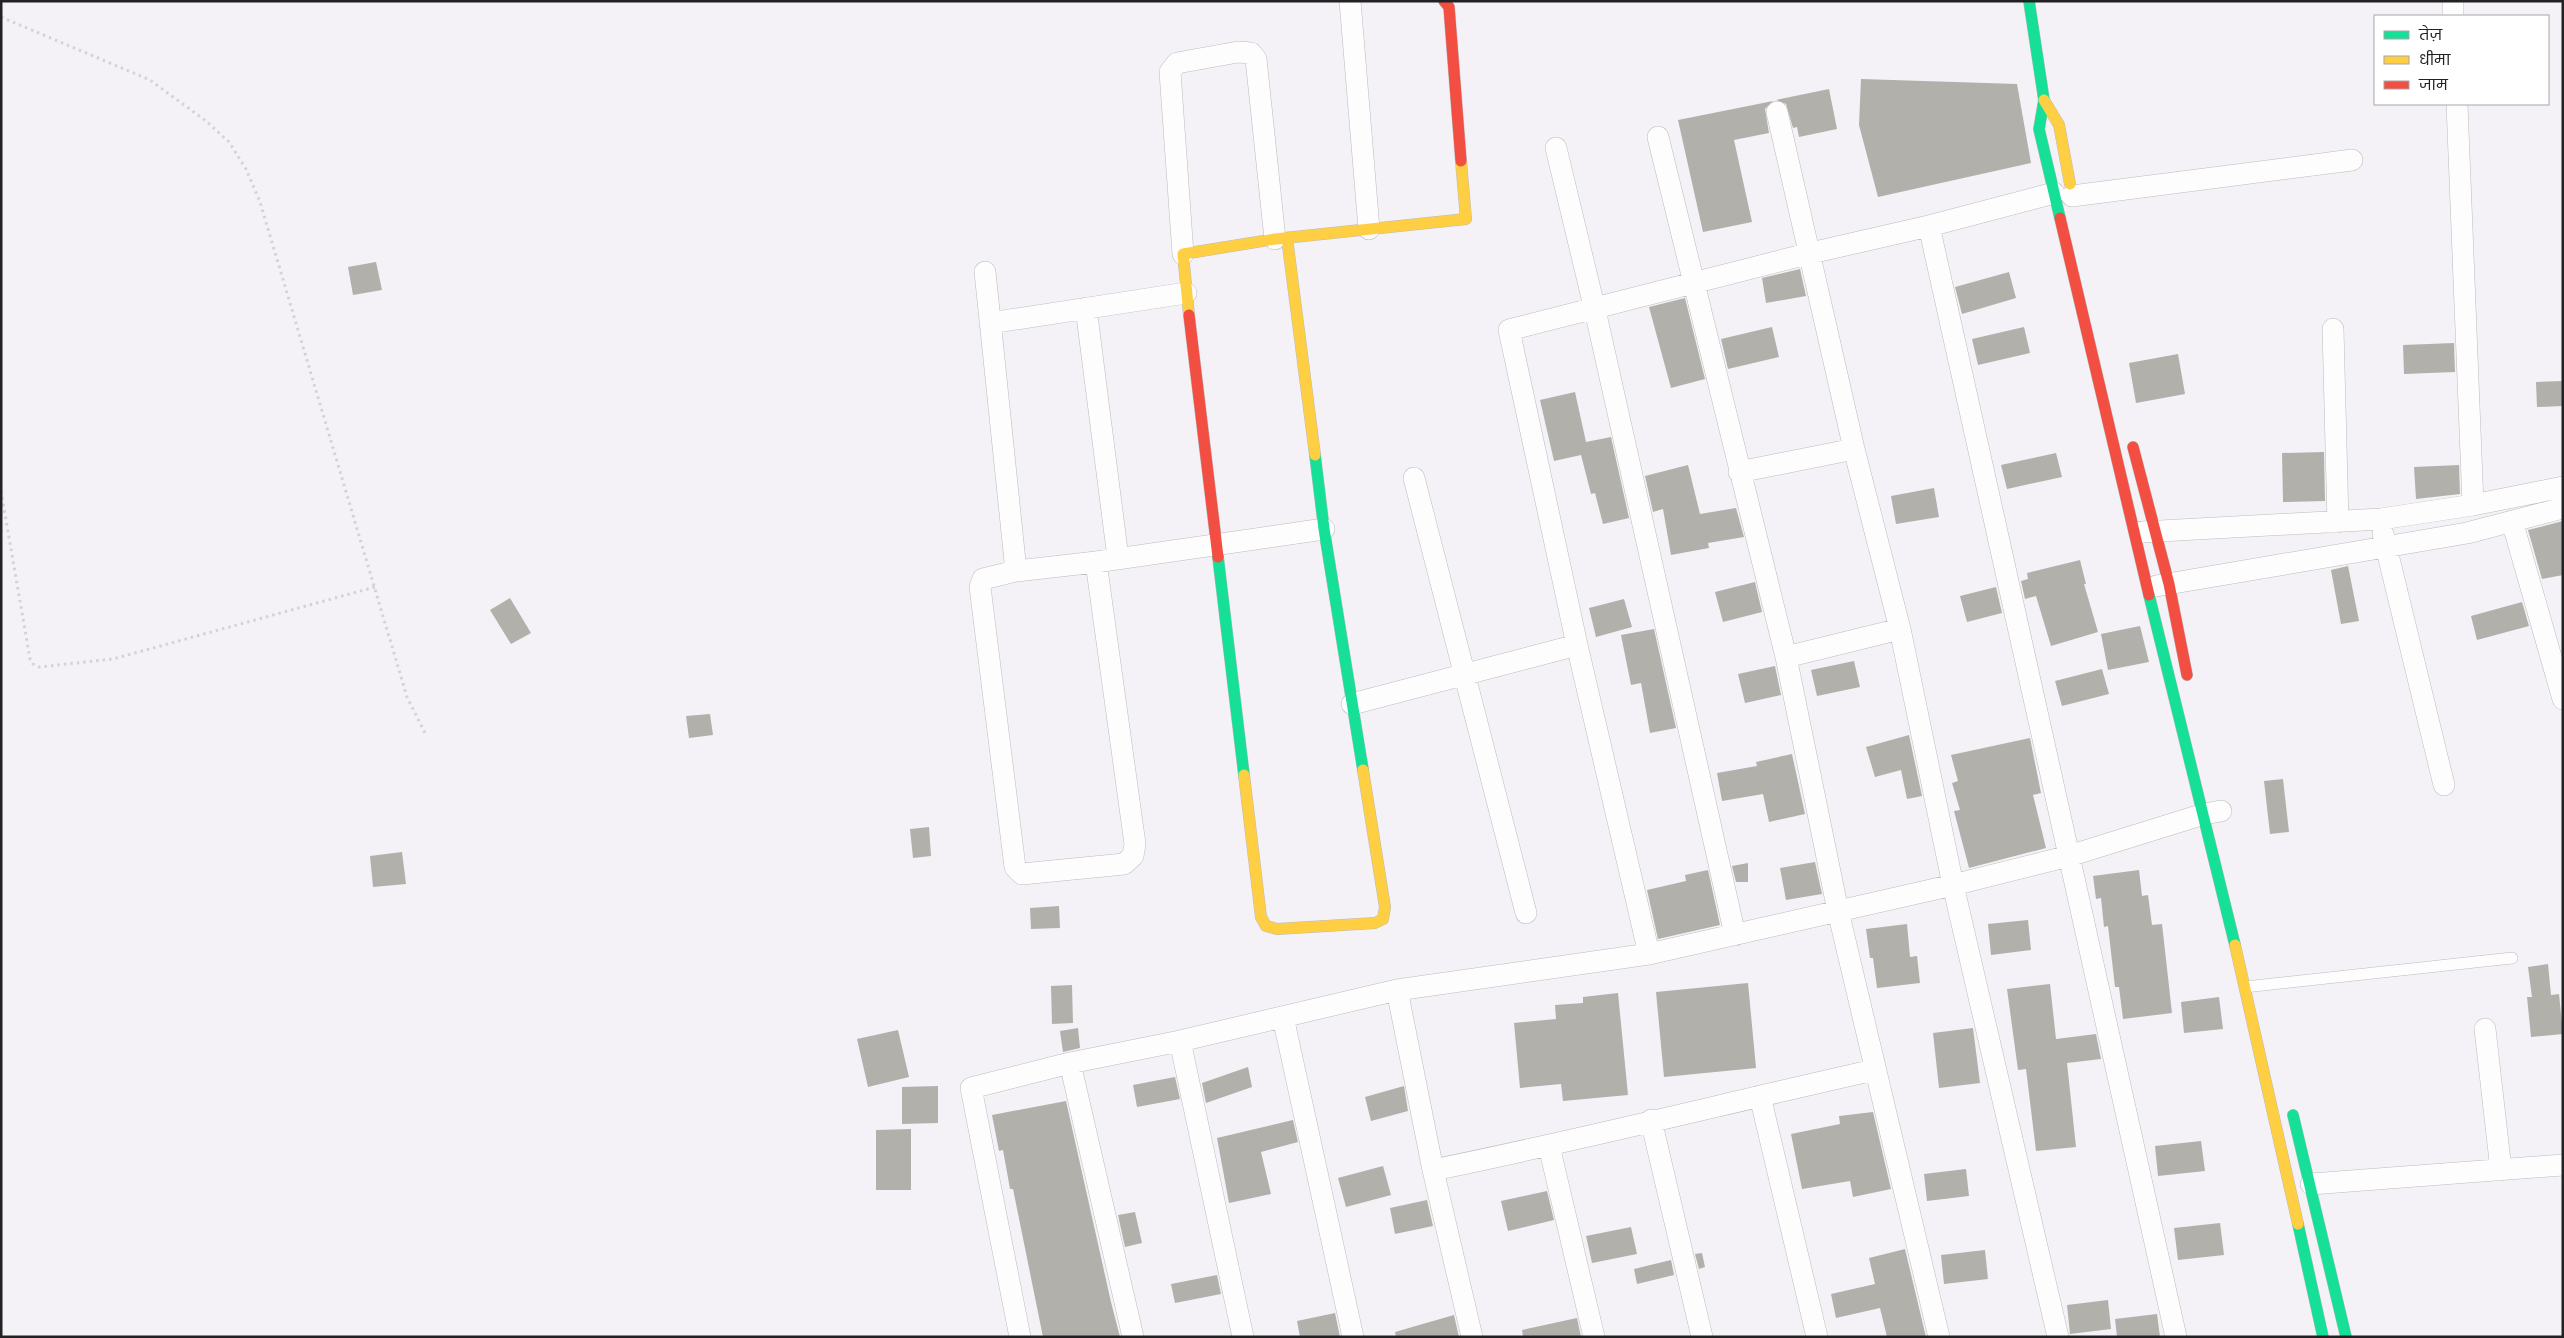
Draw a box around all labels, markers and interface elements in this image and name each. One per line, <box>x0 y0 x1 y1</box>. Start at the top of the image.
legend <box>2374 15 2549 105</box>
text: तेज़ <box>2418 24 2442 45</box>
text: धीमा <box>2419 49 2451 70</box>
text: जाम <box>2418 74 2449 95</box>

